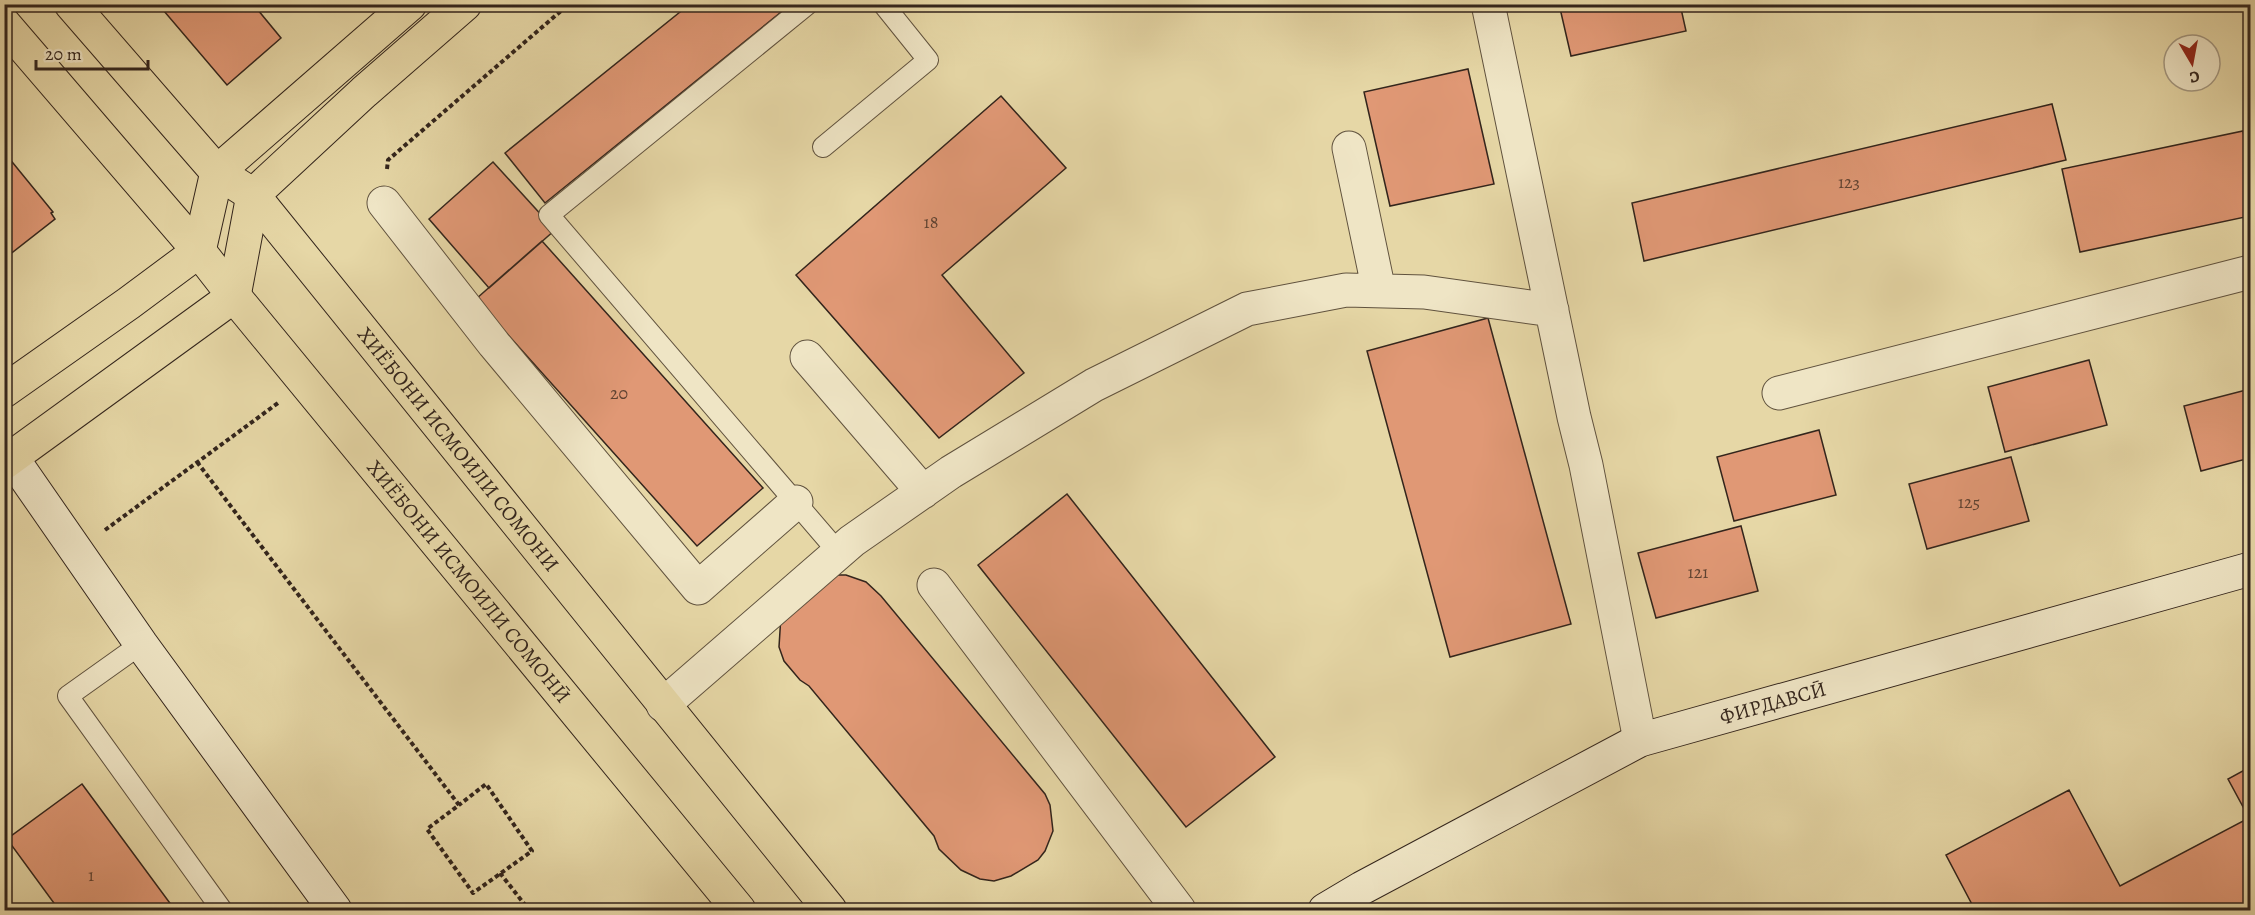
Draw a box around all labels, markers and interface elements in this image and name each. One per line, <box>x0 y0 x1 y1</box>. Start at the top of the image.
scale bar <box>36 33 148 71</box>
north arrow <box>2162 33 2222 93</box>
text: 20 m <box>45 42 82 66</box>
text: С <box>2188 65 2201 89</box>
house number: 123 <box>1838 170 1860 194</box>
house number: 18 <box>924 210 938 234</box>
street label: ХИЁБОНИ ИСМОИЛИ СОМОНИ <box>351 321 565 577</box>
house number: 20 <box>610 381 628 405</box>
street label: ХИЁБОНИ ИСМОИЛИ СОМОНӢ <box>361 454 577 709</box>
house number: 125 <box>1958 490 1980 514</box>
house number: 121 <box>1688 560 1708 584</box>
street label: ФИРДАВСӢ <box>1716 674 1829 731</box>
house number: 1 <box>88 863 94 887</box>

